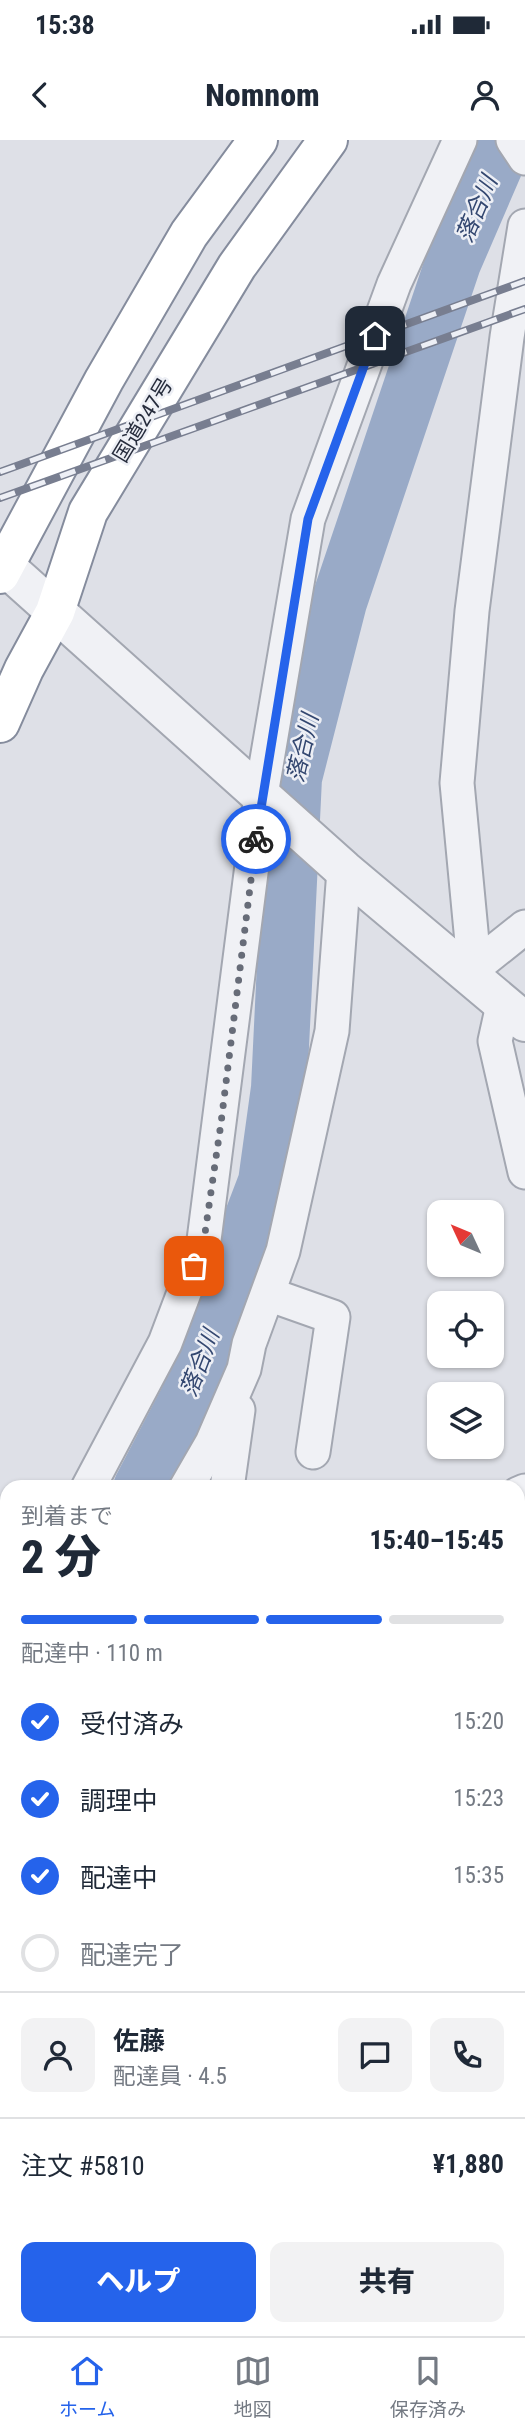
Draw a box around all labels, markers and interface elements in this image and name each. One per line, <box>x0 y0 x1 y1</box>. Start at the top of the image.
text: 15:38 <box>35 10 95 40</box>
icon: back <box>21 76 59 114</box>
text: Nomnom <box>205 76 320 114</box>
icon: person <box>466 76 504 114</box>
water label: 落合川 <box>451 169 504 246</box>
pin <box>345 306 405 366</box>
icon: home <box>356 317 394 355</box>
street label: 国道247号 <box>108 373 178 467</box>
water label: 落合川 <box>282 708 325 785</box>
courier <box>221 804 291 874</box>
icon: bike <box>237 820 275 858</box>
north arrow <box>427 1200 504 1278</box>
map controls <box>427 1200 504 1459</box>
pin <box>164 1236 224 1296</box>
icon: bag <box>175 1247 213 1285</box>
button: locate <box>427 1291 504 1368</box>
water label: 落合川 <box>175 1323 226 1400</box>
button: layers <box>427 1382 504 1459</box>
text: 到着まで <box>21 1503 113 1530</box>
text: 15:40–15:45 <box>370 1525 504 1555</box>
text: 2 分 <box>21 1530 101 1584</box>
text: 配達中 · 110 m <box>21 1640 163 1667</box>
icon: check <box>21 1703 59 1741</box>
text: 15:20 <box>453 1708 504 1735</box>
text: 受付済み <box>80 1709 184 1739</box>
icon: check <box>21 1780 59 1818</box>
text: 15:23 <box>453 1785 504 1812</box>
text: 調理中 <box>80 1786 158 1816</box>
icon: check <box>21 1857 59 1895</box>
text: 15:35 <box>453 1862 504 1889</box>
text: 配達中 <box>80 1863 158 1893</box>
text: 配達完了 <box>80 1940 184 1970</box>
button: person <box>21 2018 95 2092</box>
button: chat <box>338 2018 412 2092</box>
button: phone <box>430 2018 504 2092</box>
text: 佐藤 <box>113 2026 165 2056</box>
text: 配達員 · 4.5 <box>113 2063 227 2090</box>
text: ¥1,880 <box>433 2149 504 2179</box>
text: 注文 #5810 <box>21 2151 145 2181</box>
button: ヘルプ <box>21 2242 256 2322</box>
button: 共有 <box>270 2242 504 2322</box>
tab: ホーム <box>59 2352 116 2421</box>
tab: 地図 <box>234 2352 272 2421</box>
tab: 保存済み <box>390 2352 466 2421</box>

